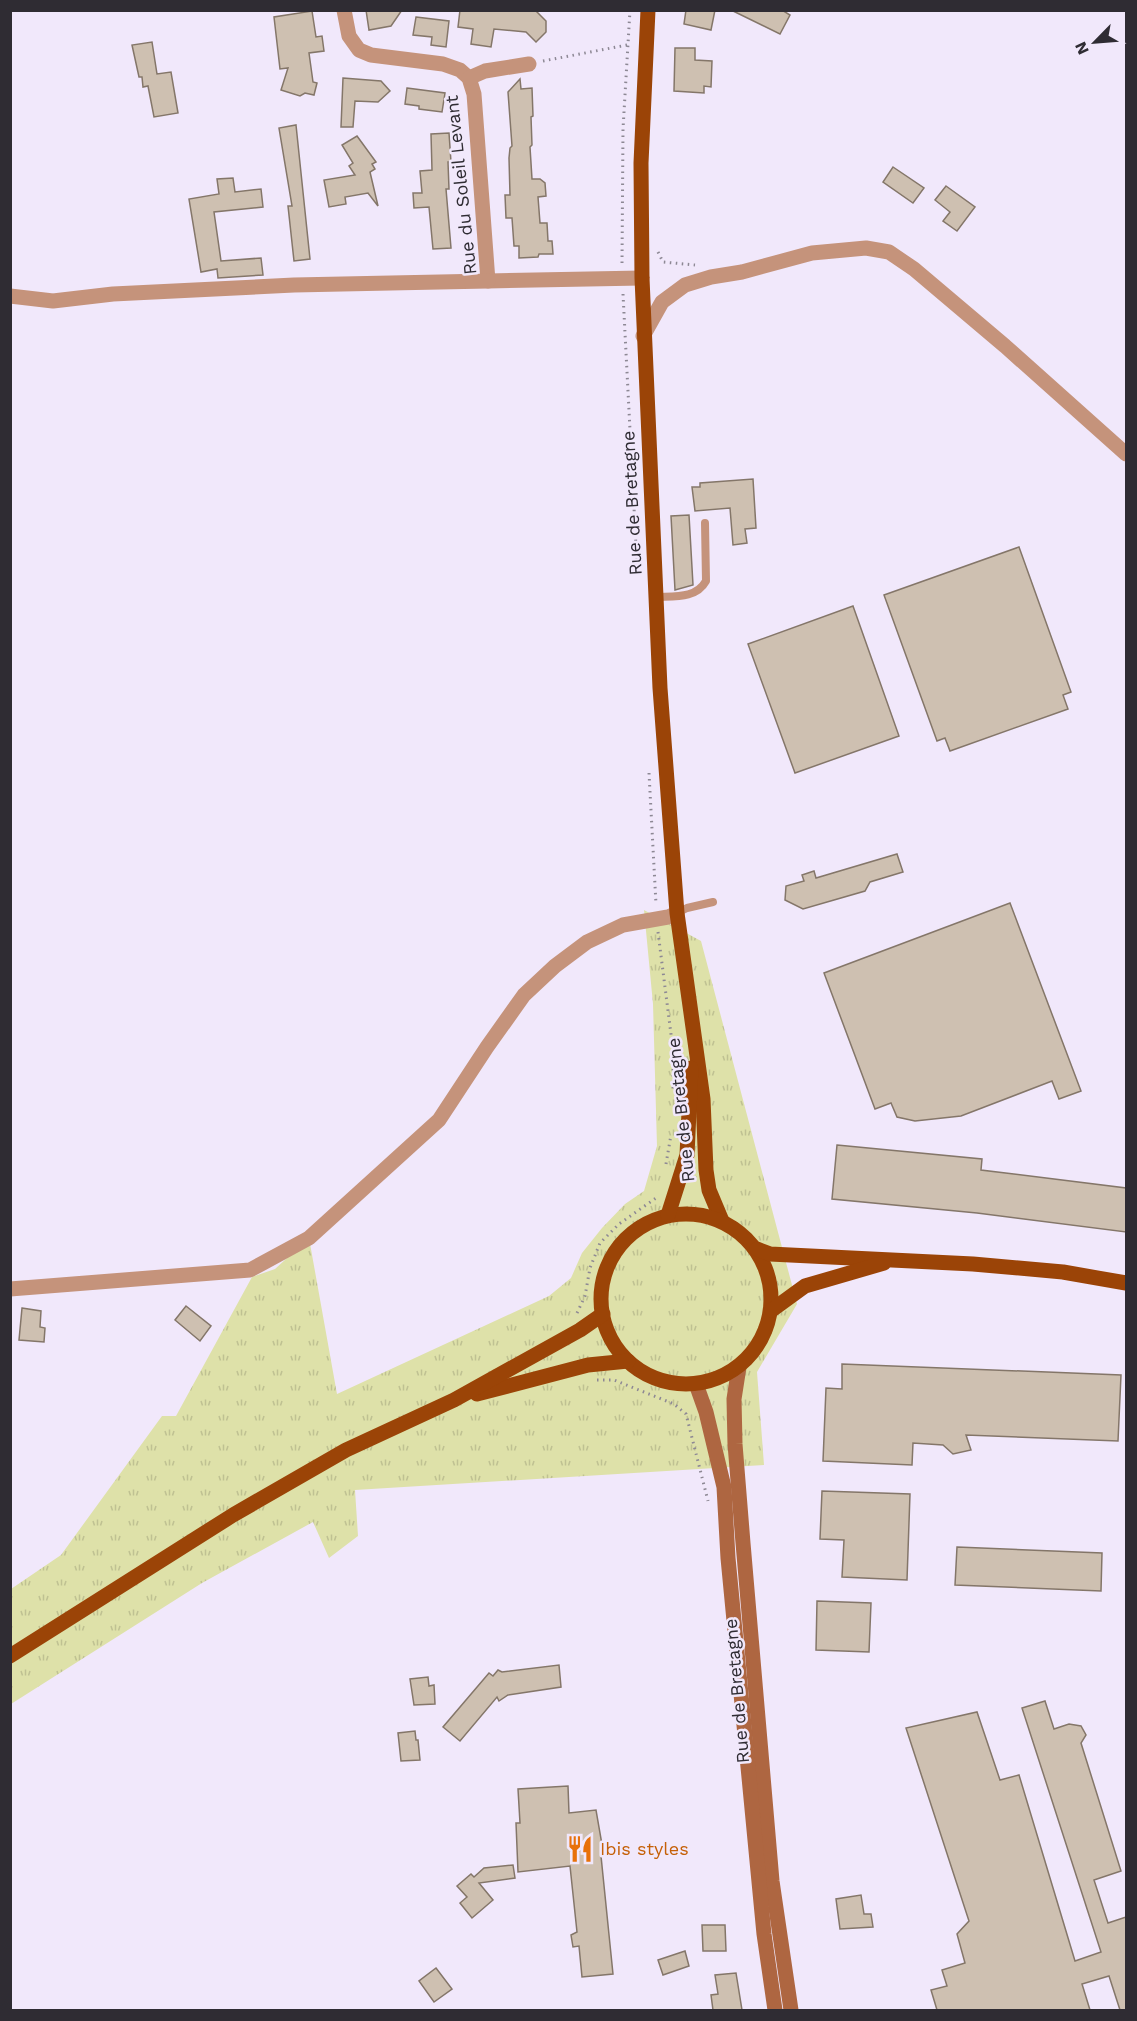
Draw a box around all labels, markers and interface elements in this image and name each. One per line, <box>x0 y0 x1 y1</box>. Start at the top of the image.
north arrow <box>1065 12 1125 72</box>
text: N <box>1071 39 1093 58</box>
street label: Rue du Soleil Levant <box>441 94 480 276</box>
street label: Rue de Bretagne <box>617 430 646 576</box>
street label: Rue de Bretagne <box>662 1037 699 1183</box>
street label: Rue de Bretagne <box>720 1618 753 1764</box>
restaurant icon: Ibis styles <box>565 1834 595 1864</box>
place label: Ibis styles <box>600 1838 689 1859</box>

